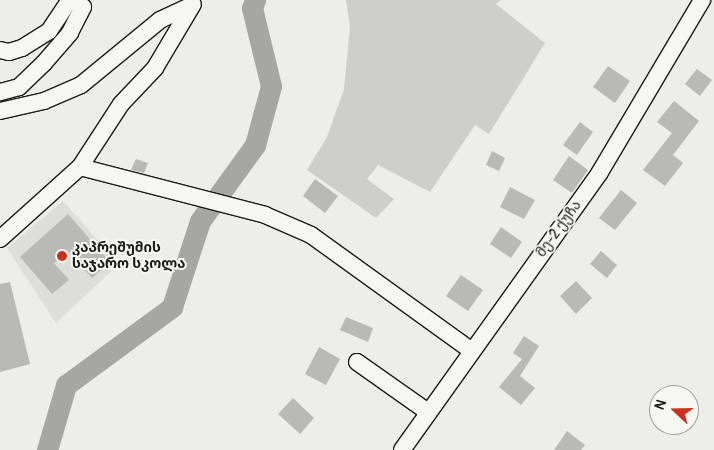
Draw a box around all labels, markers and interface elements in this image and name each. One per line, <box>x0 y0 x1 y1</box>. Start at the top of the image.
street label: მე-2 ქუჩა <box>533 197 585 261</box>
place label: კაპრეშუმის საჯარო სკოლა <box>72 240 186 272</box>
marker: კაპრეშუმის საჯარო სკოლა <box>56 250 68 262</box>
north arrow <box>649 385 699 435</box>
text: N <box>651 397 670 412</box>

